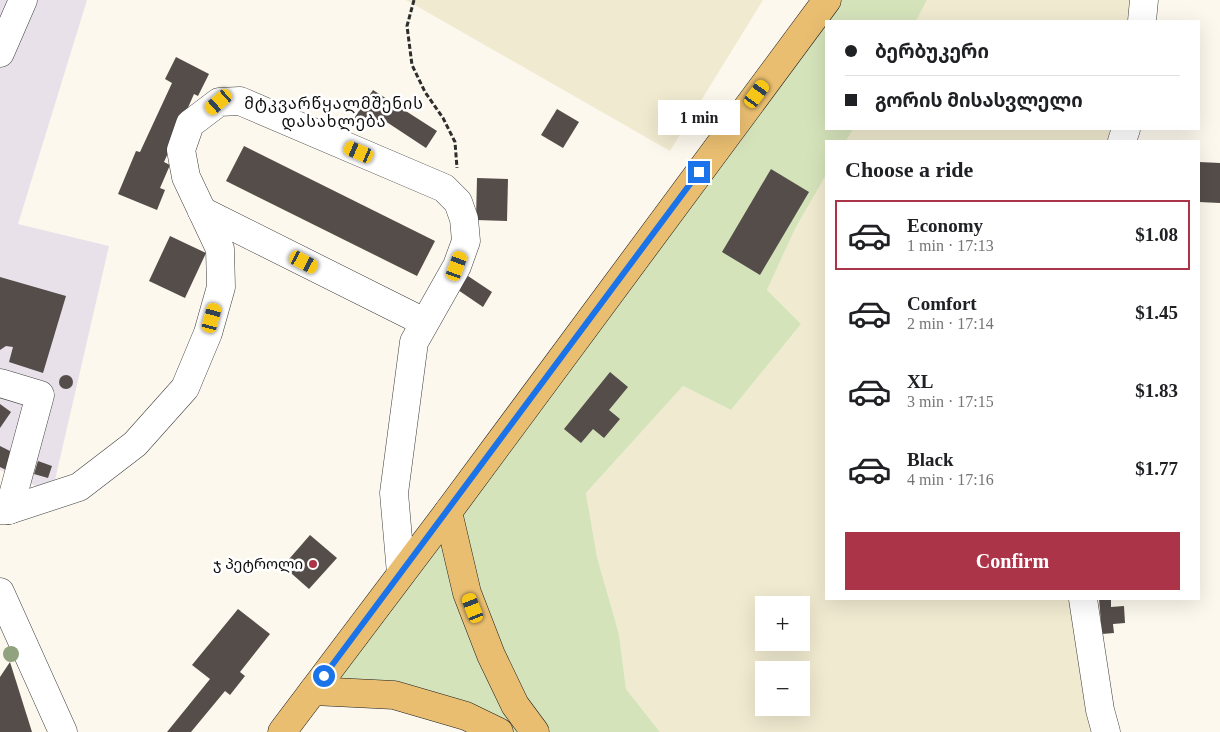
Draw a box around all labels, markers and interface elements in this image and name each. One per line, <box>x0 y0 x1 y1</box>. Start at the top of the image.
text: ბერბუკერი <box>875 41 989 62</box>
car <box>742 77 771 111</box>
car <box>202 86 235 118</box>
text: გორის მისასვლელი <box>875 90 1083 111</box>
district label: მტკვარწყალმშენის დასახლება <box>244 95 424 132</box>
callout: 1 min <box>658 100 740 134</box>
text: 1 min <box>680 109 718 126</box>
car <box>342 139 375 165</box>
text: Choose a ride <box>845 157 973 182</box>
route end <box>688 161 710 183</box>
icon: car <box>847 213 892 258</box>
text: Economy <box>907 215 983 236</box>
text: $1.08 <box>1135 224 1178 245</box>
text: 1 min · 17:13 <box>907 237 994 254</box>
car <box>287 249 320 275</box>
car <box>444 249 469 283</box>
icon: car <box>847 291 892 336</box>
text: Comfort <box>907 293 977 314</box>
car <box>200 302 223 334</box>
text: $1.45 <box>1135 302 1178 323</box>
text: 2 min · 17:14 <box>907 315 994 332</box>
icon: car <box>847 369 892 414</box>
text: XL <box>907 371 933 392</box>
text: $1.83 <box>1135 380 1178 401</box>
text: 3 min · 17:15 <box>907 393 994 410</box>
icon: car <box>847 447 892 492</box>
text: Black <box>907 449 953 470</box>
text: $1.77 <box>1135 458 1178 479</box>
text: 4 min · 17:16 <box>907 471 994 488</box>
button: Confirm <box>845 532 1180 590</box>
place label: ჯ პეტროლი <box>213 556 303 573</box>
marker: ჯ პეტროლი <box>307 558 319 570</box>
car <box>460 591 485 625</box>
map controls <box>755 596 810 716</box>
button: + <box>755 596 810 651</box>
button: − <box>755 661 810 716</box>
route start <box>313 665 335 687</box>

